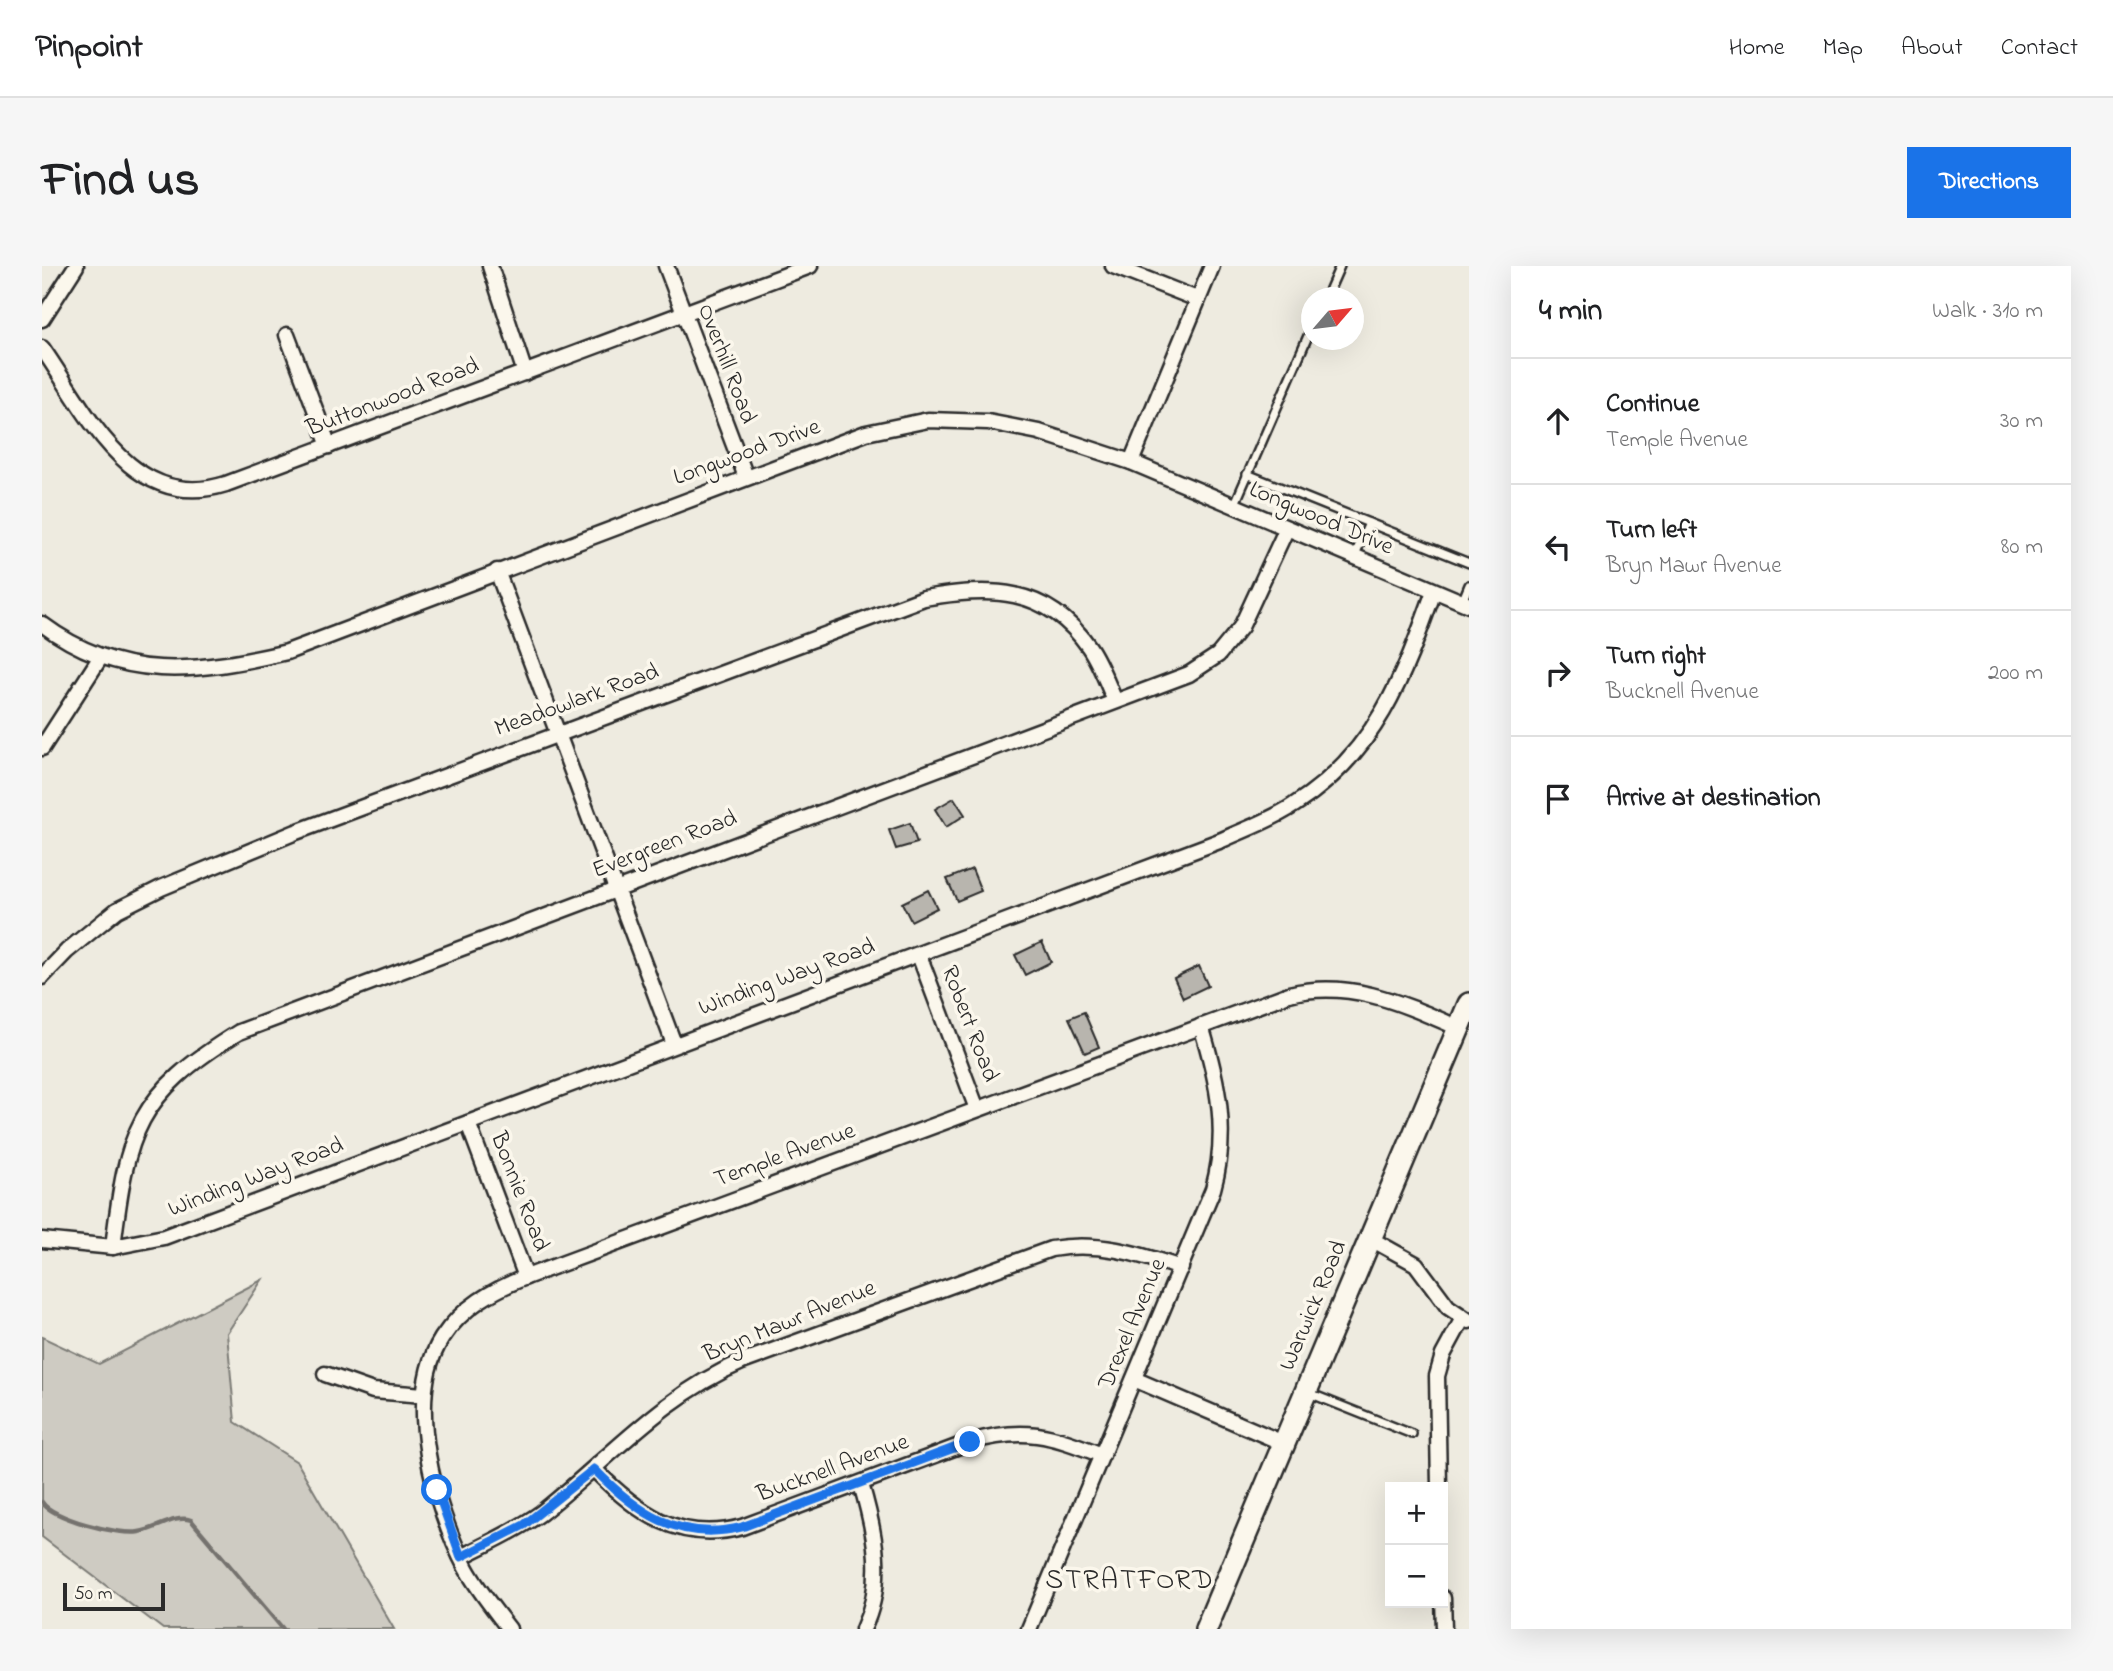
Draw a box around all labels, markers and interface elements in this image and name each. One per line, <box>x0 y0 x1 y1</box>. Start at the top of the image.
text: Pinpoint <box>35 24 143 72</box>
text: Home <box>1729 31 1785 66</box>
text: Map <box>1823 31 1863 66</box>
text: About <box>1901 31 1963 66</box>
text: Contact <box>2001 31 2078 66</box>
text: Find us <box>42 146 199 218</box>
button: Directions <box>1907 147 2071 218</box>
north arrow <box>1301 287 1364 350</box>
text: 4 min <box>1539 290 1602 334</box>
text: Walk · 310 m <box>1932 295 2043 328</box>
street label: Overhill Road <box>687 299 765 430</box>
street label: Buttonwood Road <box>301 349 485 447</box>
text: Continue <box>1606 386 1699 424</box>
icon: ahead <box>1539 402 1577 440</box>
text: 30 m <box>2000 405 2043 438</box>
street label: Longwood Drive <box>669 410 826 496</box>
text: Temple Avenue <box>1606 424 1748 457</box>
street label: Longwood Drive <box>1243 473 1399 565</box>
text: Turn left <box>1606 512 1697 550</box>
icon: left <box>1539 528 1577 566</box>
text: 80 m <box>2001 531 2043 564</box>
text: Bryn Mawr Avenue <box>1606 550 1782 583</box>
text: Turn right <box>1606 638 1706 676</box>
icon: right <box>1539 654 1577 692</box>
street label: Meadowlark Road <box>490 655 665 747</box>
text: 200 m <box>1988 657 2043 690</box>
text: Bucknell Avenue <box>1606 676 1759 709</box>
icon: arrive <box>1539 780 1577 818</box>
text: Arrive at destination <box>1606 780 1821 818</box>
street label: Evergreen Road <box>588 801 743 889</box>
street label: Winding Way Road <box>694 930 881 1027</box>
street label: Robert Road <box>931 961 1007 1088</box>
street label: Temple Avenue <box>709 1114 861 1198</box>
street label: Bonnie Road <box>480 1126 558 1257</box>
street label: Winding Way Road <box>163 1128 350 1229</box>
street label: Warwick Road <box>1271 1235 1357 1377</box>
street label: Drexel Avenue <box>1089 1253 1176 1396</box>
street label: Bryn Mawr Avenue <box>698 1271 882 1374</box>
street label: Bucknell Avenue <box>751 1425 914 1513</box>
route end <box>954 1426 985 1457</box>
route start <box>421 1474 452 1505</box>
map controls <box>1385 1482 1448 1608</box>
button: + <box>1385 1482 1448 1545</box>
button: − <box>1385 1545 1448 1608</box>
district label: STRATFORD <box>1045 1561 1215 1602</box>
scale bar <box>63 1580 164 1612</box>
text: 50 m <box>74 1581 113 1608</box>

